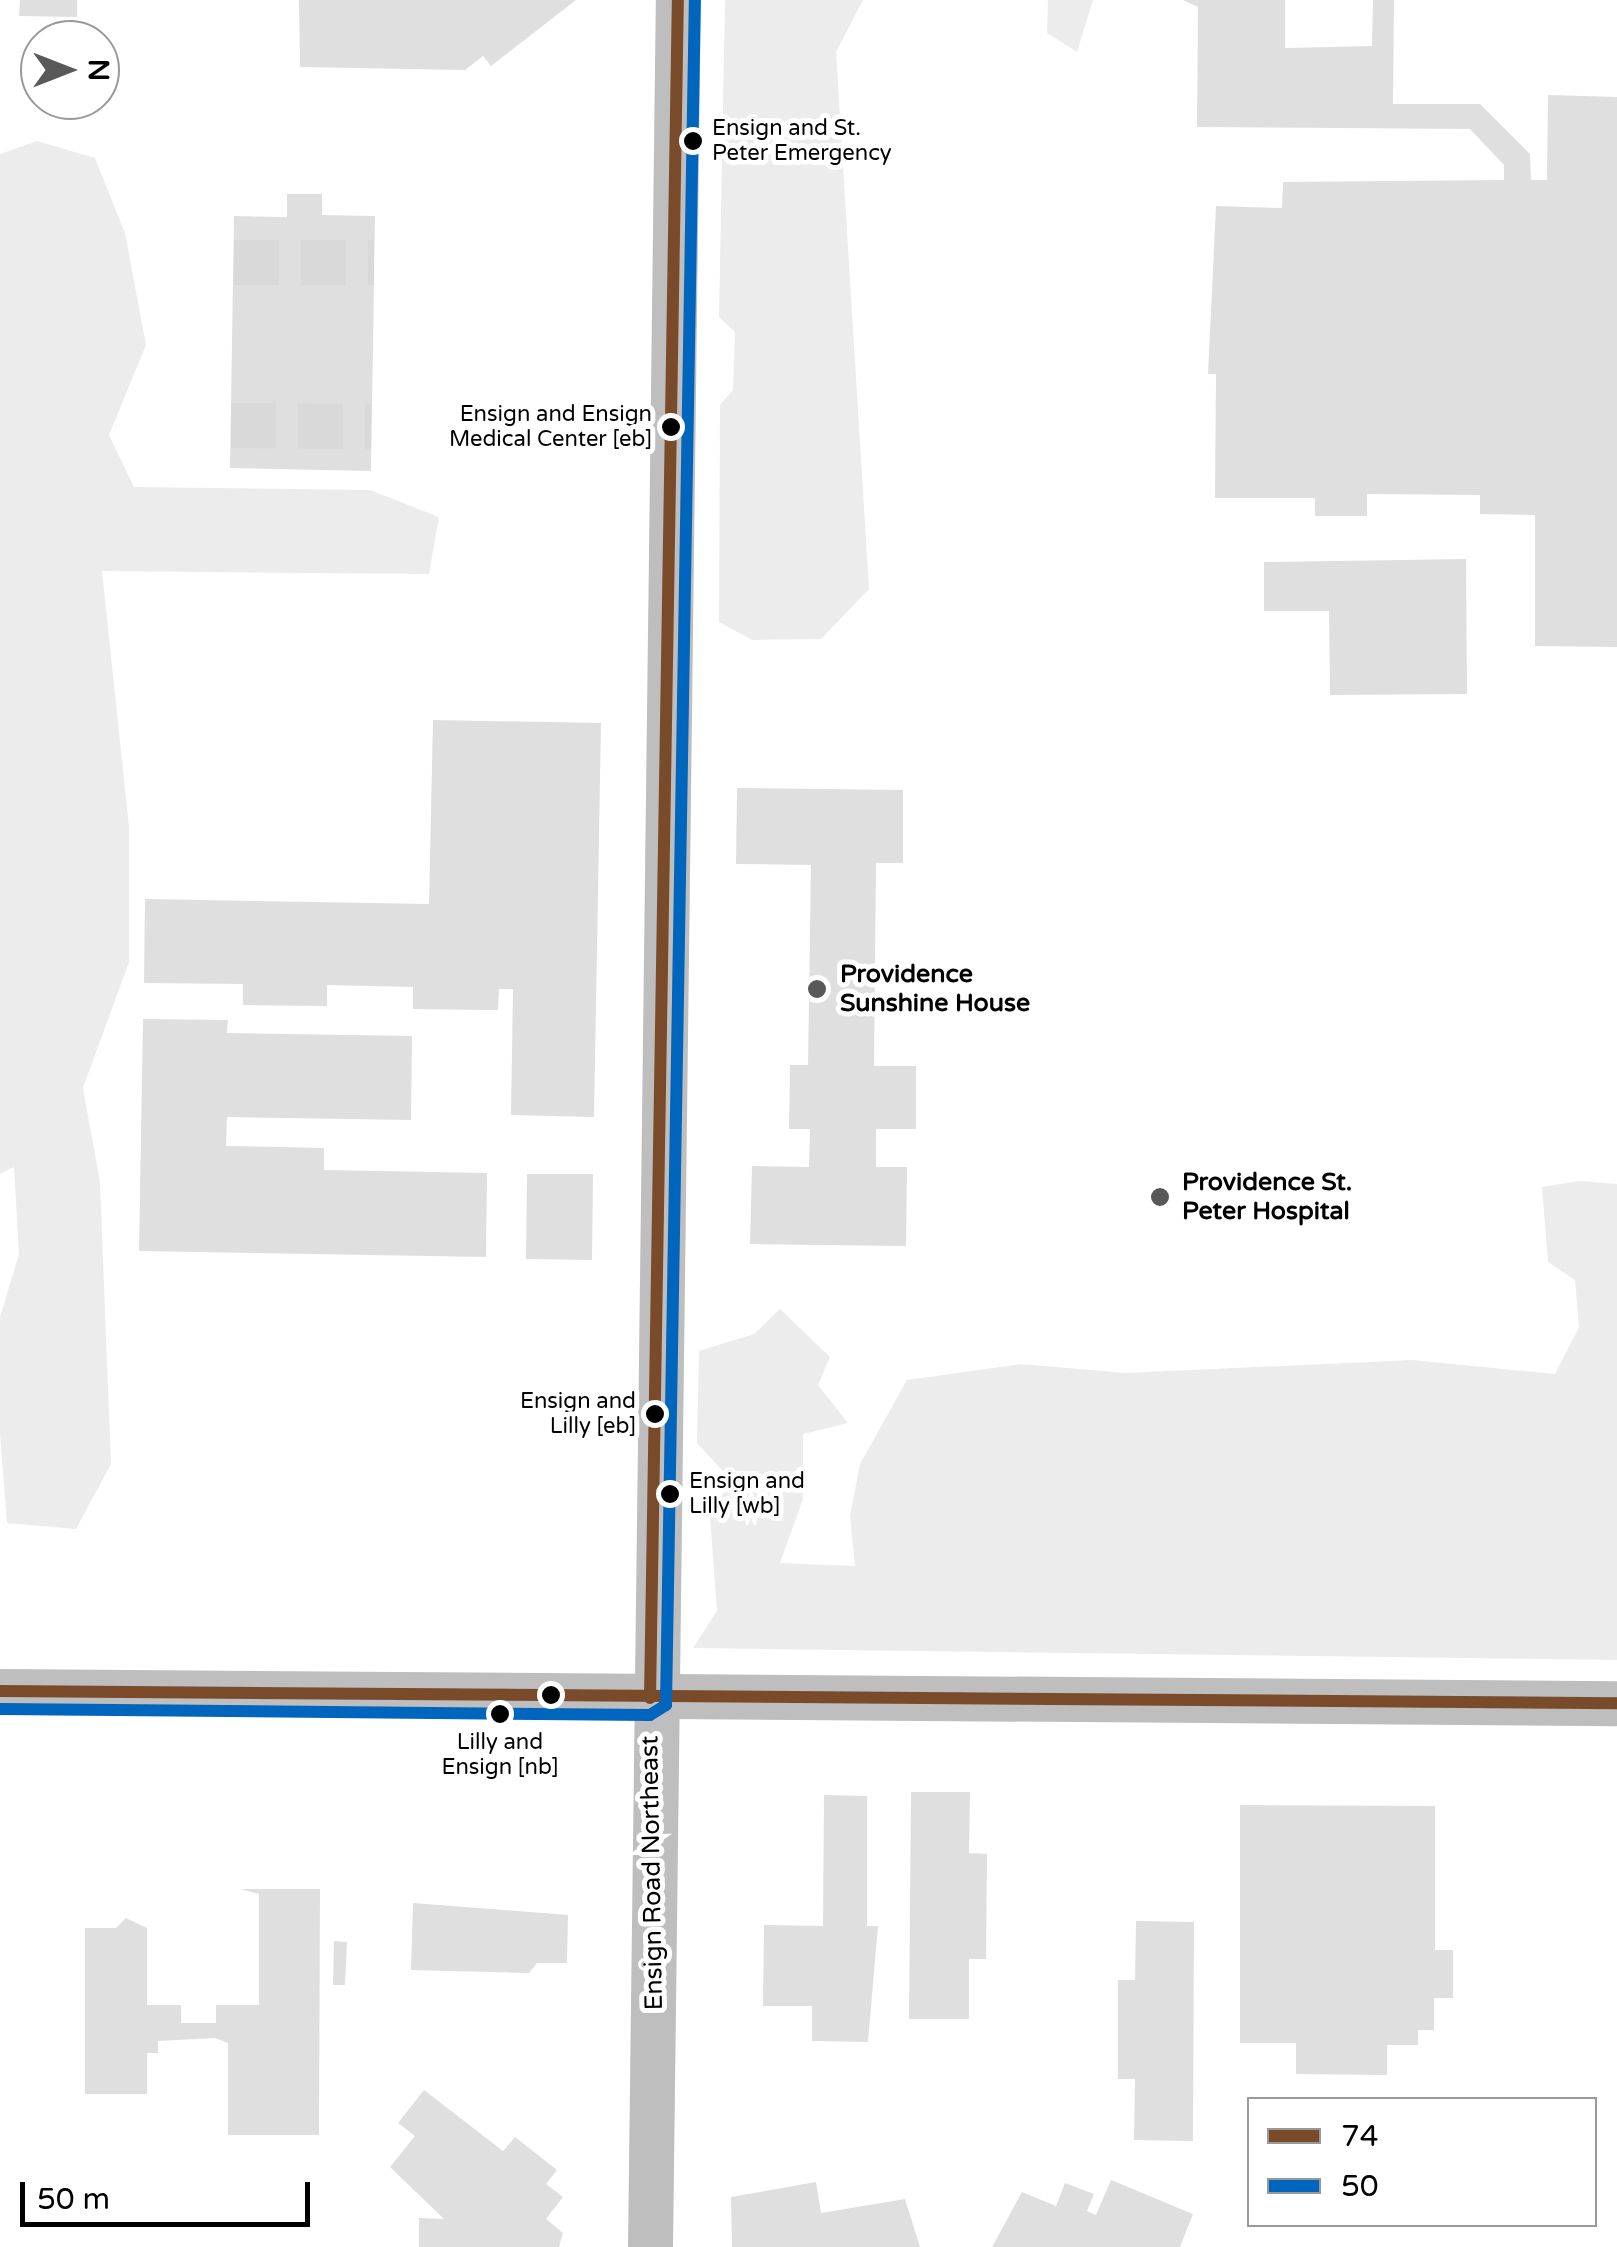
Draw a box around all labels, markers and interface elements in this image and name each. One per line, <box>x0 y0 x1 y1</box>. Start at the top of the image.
north arrow <box>20 20 120 120</box>
text: N <box>81 59 115 81</box>
place label: Ensign and St. Peter Emergency <box>712 115 892 166</box>
marker: Ensign and St. Peter Emergency <box>683 131 703 151</box>
place label: Ensign and Ensign Medical Center [eb] <box>449 401 652 452</box>
marker: Ensign and Ensign Medical Center [eb] <box>661 417 681 437</box>
place label: Providence Sunshine House <box>840 960 1030 1019</box>
marker: Providence Sunshine House <box>804 976 830 1002</box>
place label: Providence St. Peter Hospital <box>1182 1168 1352 1227</box>
marker: Providence St. Peter Hospital <box>1147 1184 1173 1210</box>
place label: Ensign and Lilly [eb] <box>520 1388 636 1440</box>
marker: Ensign and Lilly [eb] <box>645 1404 665 1424</box>
place label: Ensign and Lilly [wb] <box>689 1468 805 1520</box>
marker: Ensign and Lilly [wb] <box>660 1484 680 1504</box>
unlabelled marker <box>541 1685 561 1705</box>
marker: Lilly and Ensign [nb] <box>490 1704 510 1724</box>
place label: Lilly and Ensign [nb] <box>442 1729 558 1780</box>
street label: Ensign Road Northeast <box>635 1735 669 2011</box>
legend <box>1247 2097 1597 2227</box>
text: 74 <box>1341 2118 1379 2155</box>
scale bar <box>25 2162 315 2224</box>
text: 50 <box>1341 2168 1379 2205</box>
text: 50 m <box>37 2181 110 2218</box>

